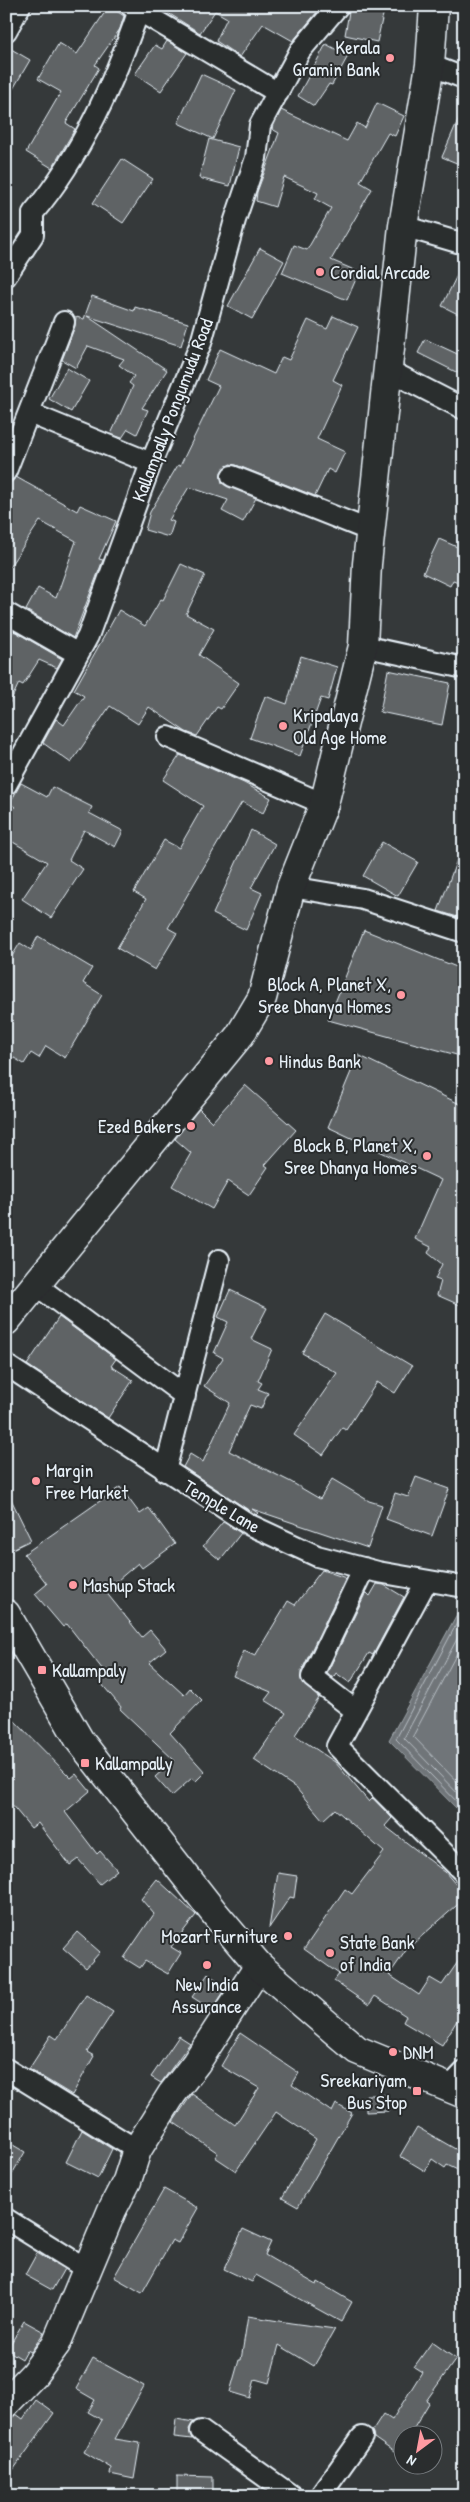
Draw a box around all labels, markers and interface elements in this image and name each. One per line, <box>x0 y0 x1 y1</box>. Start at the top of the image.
place label: Kerala Gramin Bank <box>292 34 381 82</box>
marker: Kerala Gramin Bank <box>384 52 396 64</box>
place label: Cordial Arcade <box>330 259 431 285</box>
marker: Cordial Arcade <box>314 266 326 278</box>
street label: Kallampally Pongumudu Road <box>125 314 219 506</box>
place label: Kripalaya Old Age Home <box>293 702 388 750</box>
marker: Kripalaya Old Age Home <box>277 720 289 732</box>
place label: Block A, Planet X, Sree Dhanya Homes <box>258 971 391 1019</box>
marker: Block A, Planet X, Sree Dhanya Homes <box>395 989 407 1001</box>
place label: Hindus Bank <box>279 1048 361 1074</box>
marker: Hindus Bank <box>263 1055 275 1067</box>
place label: Ezed Bakers <box>98 1113 181 1139</box>
marker: Ezed Bakers <box>185 1120 197 1132</box>
place label: Block B, Planet X, Sree Dhanya Homes <box>284 1132 417 1180</box>
marker: Block B, Planet X, Sree Dhanya Homes <box>421 1150 433 1162</box>
place label: Margin Free Market <box>45 1457 128 1505</box>
street label: Temple Lane <box>179 1473 266 1539</box>
marker: Margin Free Market <box>30 1475 42 1487</box>
place label: Mashup Stack <box>83 1572 175 1598</box>
marker: Mashup Stack <box>67 1579 79 1591</box>
place label: Kallampaly <box>52 1657 127 1683</box>
marker: Kallampaly <box>36 1664 48 1676</box>
place label: Kallampally <box>95 1750 173 1776</box>
marker: Kallampally <box>79 1757 91 1769</box>
place label: Mozart Furniture <box>161 1923 278 1949</box>
place label: State Bank of India <box>340 1929 415 1977</box>
marker: Mozart Furniture <box>282 1930 294 1942</box>
marker: State Bank of India <box>324 1947 336 1959</box>
marker: New India Assurance <box>201 1959 213 1971</box>
place label: New India Assurance <box>172 1971 242 2019</box>
place label: DNM <box>403 2039 433 2065</box>
marker: DNM <box>387 2046 399 2058</box>
place label: Sreekariyam Bus Stop <box>321 2067 407 2115</box>
marker: Sreekariyam Bus Stop <box>411 2085 423 2097</box>
north arrow <box>392 2424 442 2474</box>
text: N <box>402 2451 419 2471</box>

